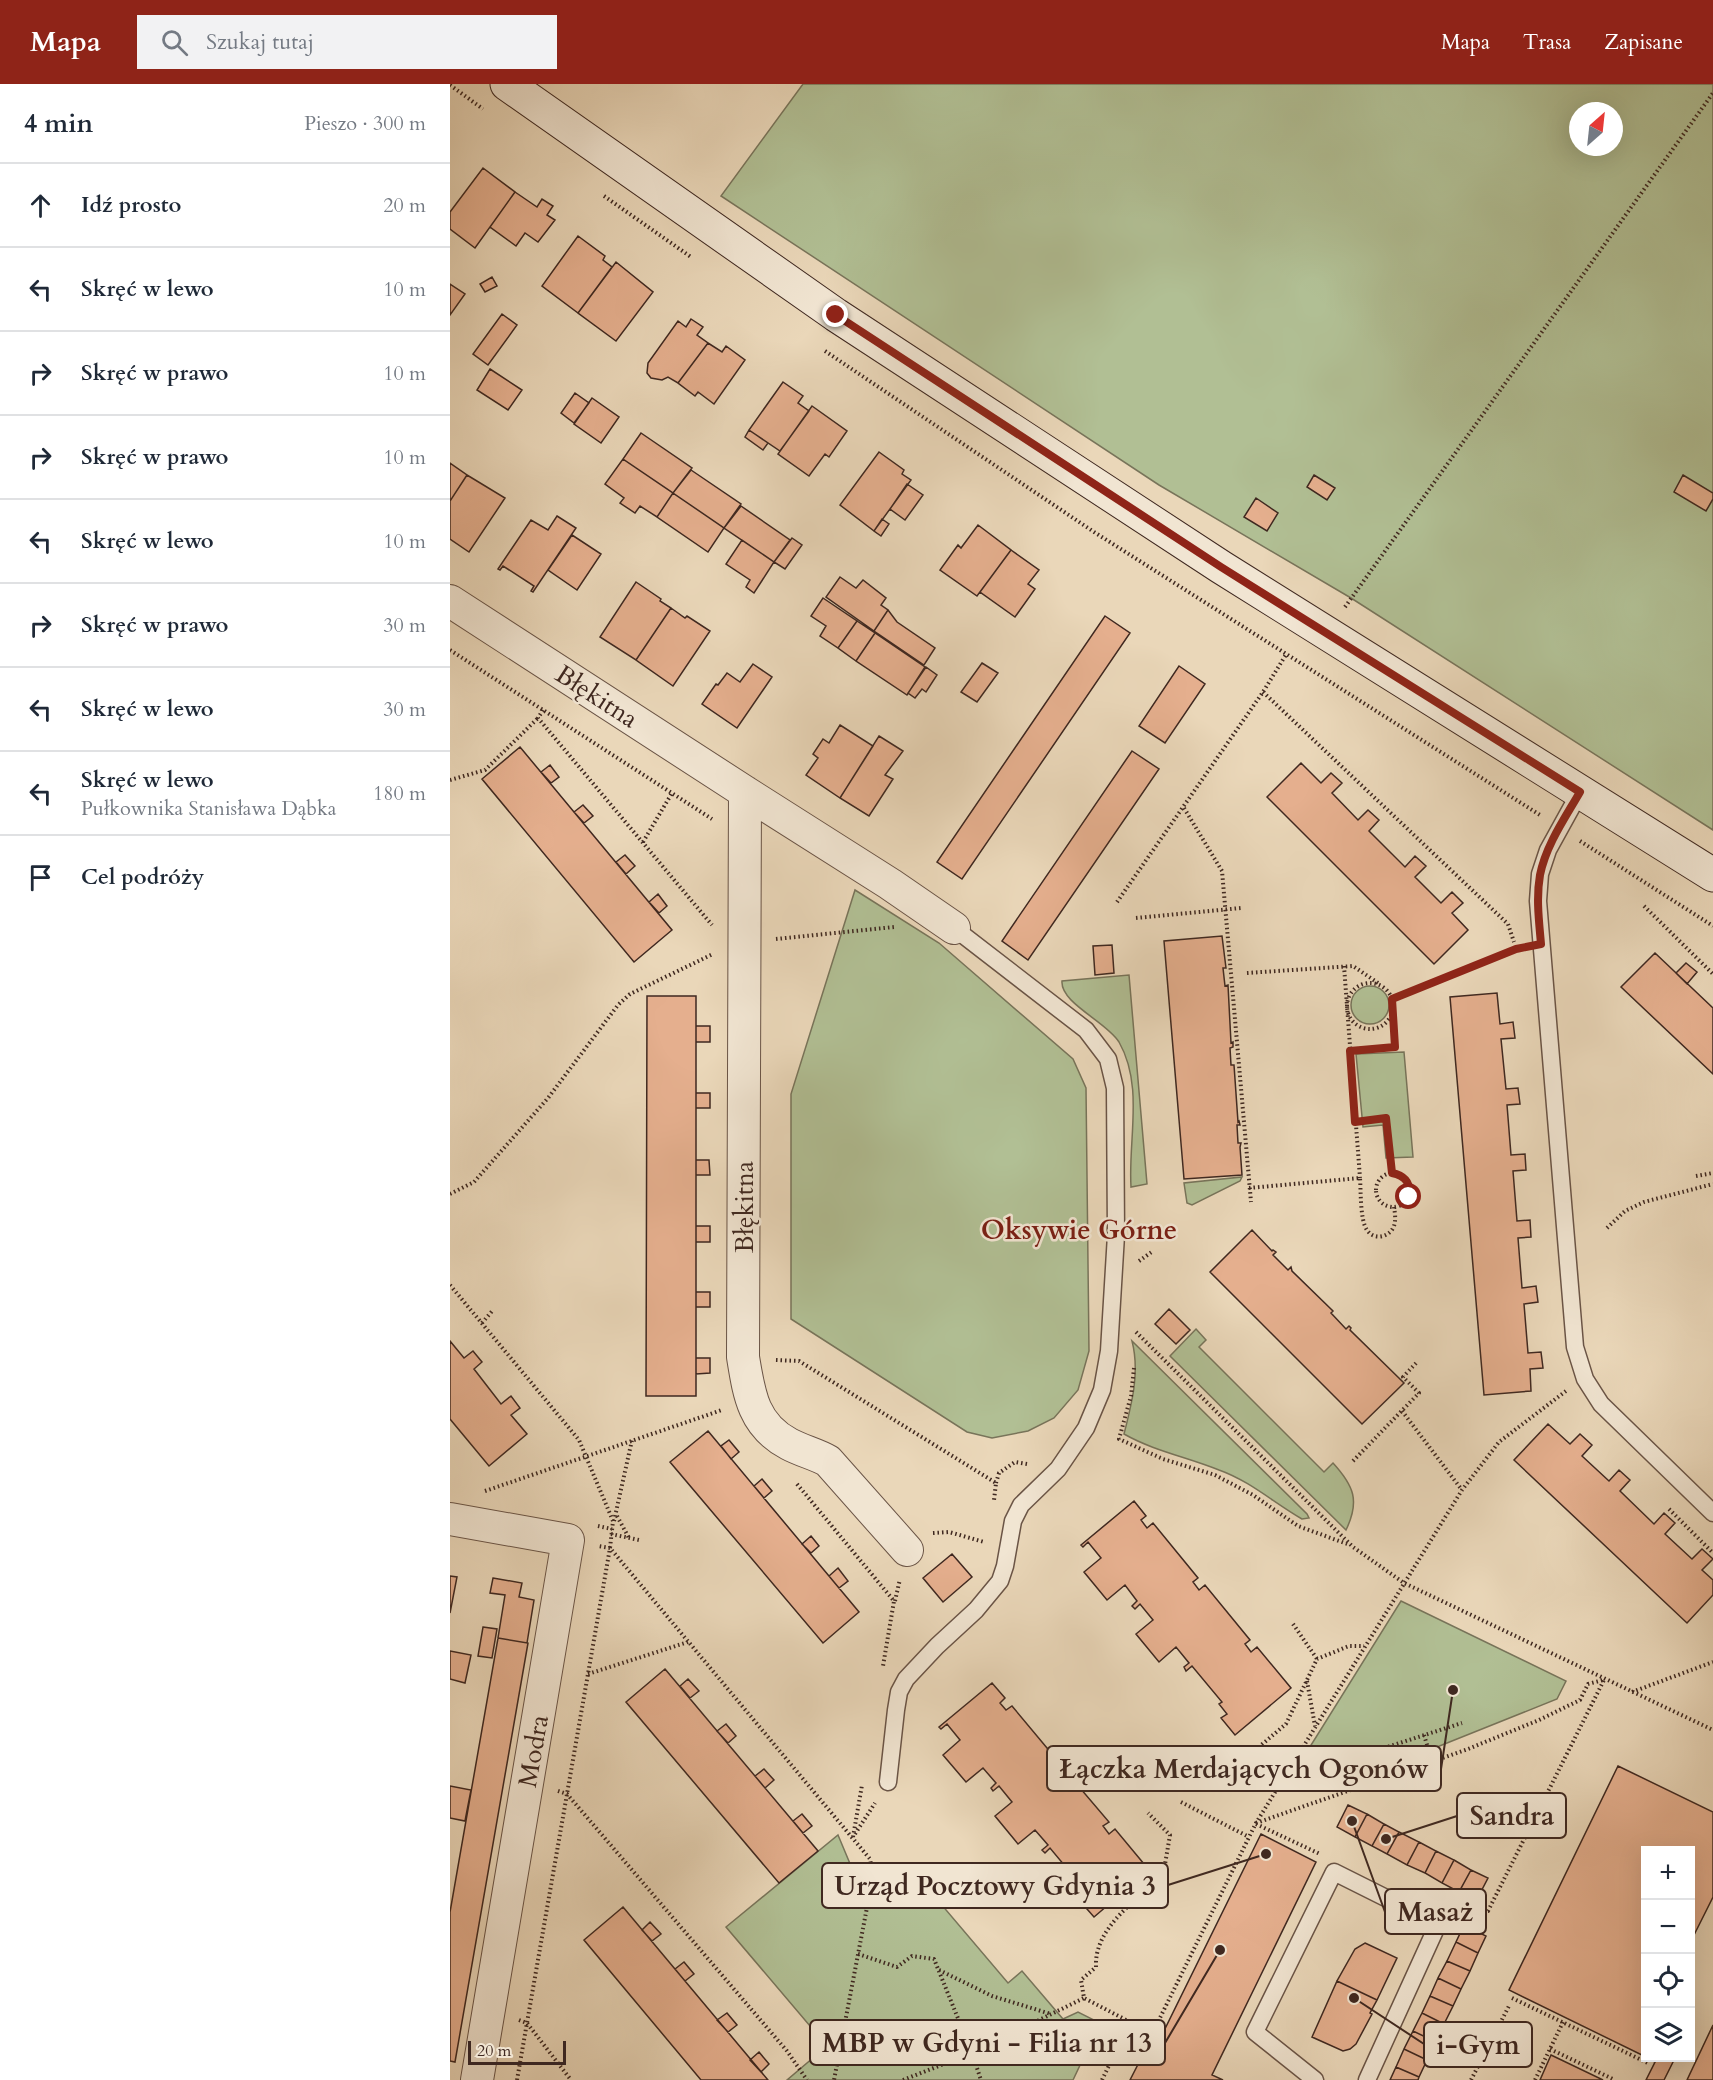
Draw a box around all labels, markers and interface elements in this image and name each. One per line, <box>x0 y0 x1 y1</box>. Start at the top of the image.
search box <box>137 15 557 69</box>
text: Mapa <box>30 23 101 61</box>
icon: search <box>158 26 191 59</box>
text: Szukaj tutaj <box>206 27 314 57</box>
text: Mapa <box>1441 28 1490 57</box>
text: Trasa <box>1523 28 1571 57</box>
text: Zapisane <box>1604 28 1683 57</box>
north arrow <box>1569 102 1623 156</box>
text: 4 min <box>24 106 93 141</box>
text: Pieszo · 300 m <box>304 110 426 137</box>
icon: ahead <box>24 189 57 222</box>
text: Idź prosto <box>81 190 181 220</box>
text: 20 m <box>383 192 426 219</box>
icon: left <box>24 273 57 306</box>
text: Skręć w lewo <box>81 274 214 304</box>
text: 10 m <box>383 276 426 303</box>
route end <box>822 301 848 327</box>
icon: right <box>24 357 57 390</box>
text: Skręć w prawo <box>81 358 228 388</box>
text: 10 m <box>383 360 426 387</box>
icon: right <box>24 441 57 474</box>
text: Skręć w prawo <box>81 442 228 472</box>
text: 10 m <box>383 444 426 471</box>
icon: left <box>24 525 57 558</box>
text: Skręć w lewo <box>81 526 214 556</box>
text: 10 m <box>383 528 426 555</box>
icon: right <box>24 609 57 642</box>
text: Skręć w prawo <box>81 610 228 640</box>
text: 30 m <box>383 612 426 639</box>
street label: Błękitna <box>549 657 645 736</box>
icon: left <box>24 693 57 726</box>
text: Skręć w lewo <box>81 694 214 724</box>
text: 30 m <box>383 696 426 723</box>
text: Skręć w lewo <box>81 765 214 795</box>
icon: left <box>24 777 57 810</box>
text: 180 m <box>373 780 426 807</box>
text: Pułkownika Stanisława Dąbka <box>81 795 336 822</box>
icon: arrive <box>24 861 57 894</box>
text: Cel podróży <box>81 862 204 892</box>
street label: Błękitna <box>727 1161 762 1253</box>
route start <box>1395 1183 1421 1209</box>
district label: Oksywie Górne <box>981 1212 1177 1249</box>
street label: Modra <box>510 1712 557 1790</box>
callout: Łączka Merdających Ogonów <box>1047 1746 1441 1791</box>
text: Łączka Merdających Ogonów <box>1059 1751 1429 1788</box>
callout: Sandra <box>1457 1793 1566 1838</box>
text: Sandra <box>1470 1798 1555 1835</box>
map controls <box>1641 1846 1695 2062</box>
button: + <box>1641 1846 1695 1900</box>
callout: Urząd Pocztowy Gdynia 3 <box>822 1863 1168 1908</box>
text: Urząd Pocztowy Gdynia 3 <box>834 1868 1156 1905</box>
callout: Masaż <box>1385 1889 1486 1934</box>
text: Masaż <box>1397 1894 1473 1931</box>
button: − <box>1641 1900 1695 1954</box>
button: locate <box>1641 1954 1695 2008</box>
button: layers <box>1641 2008 1695 2062</box>
callout: MBP w Gdyni - Filia nr 13 <box>810 2020 1165 2065</box>
callout: i-Gym <box>1424 2022 1532 2067</box>
text: MBP w Gdyni - Filia nr 13 <box>822 2025 1152 2062</box>
text: i-Gym <box>1436 2027 1520 2064</box>
scale bar <box>468 2038 566 2066</box>
text: 20 m <box>477 2040 511 2062</box>

